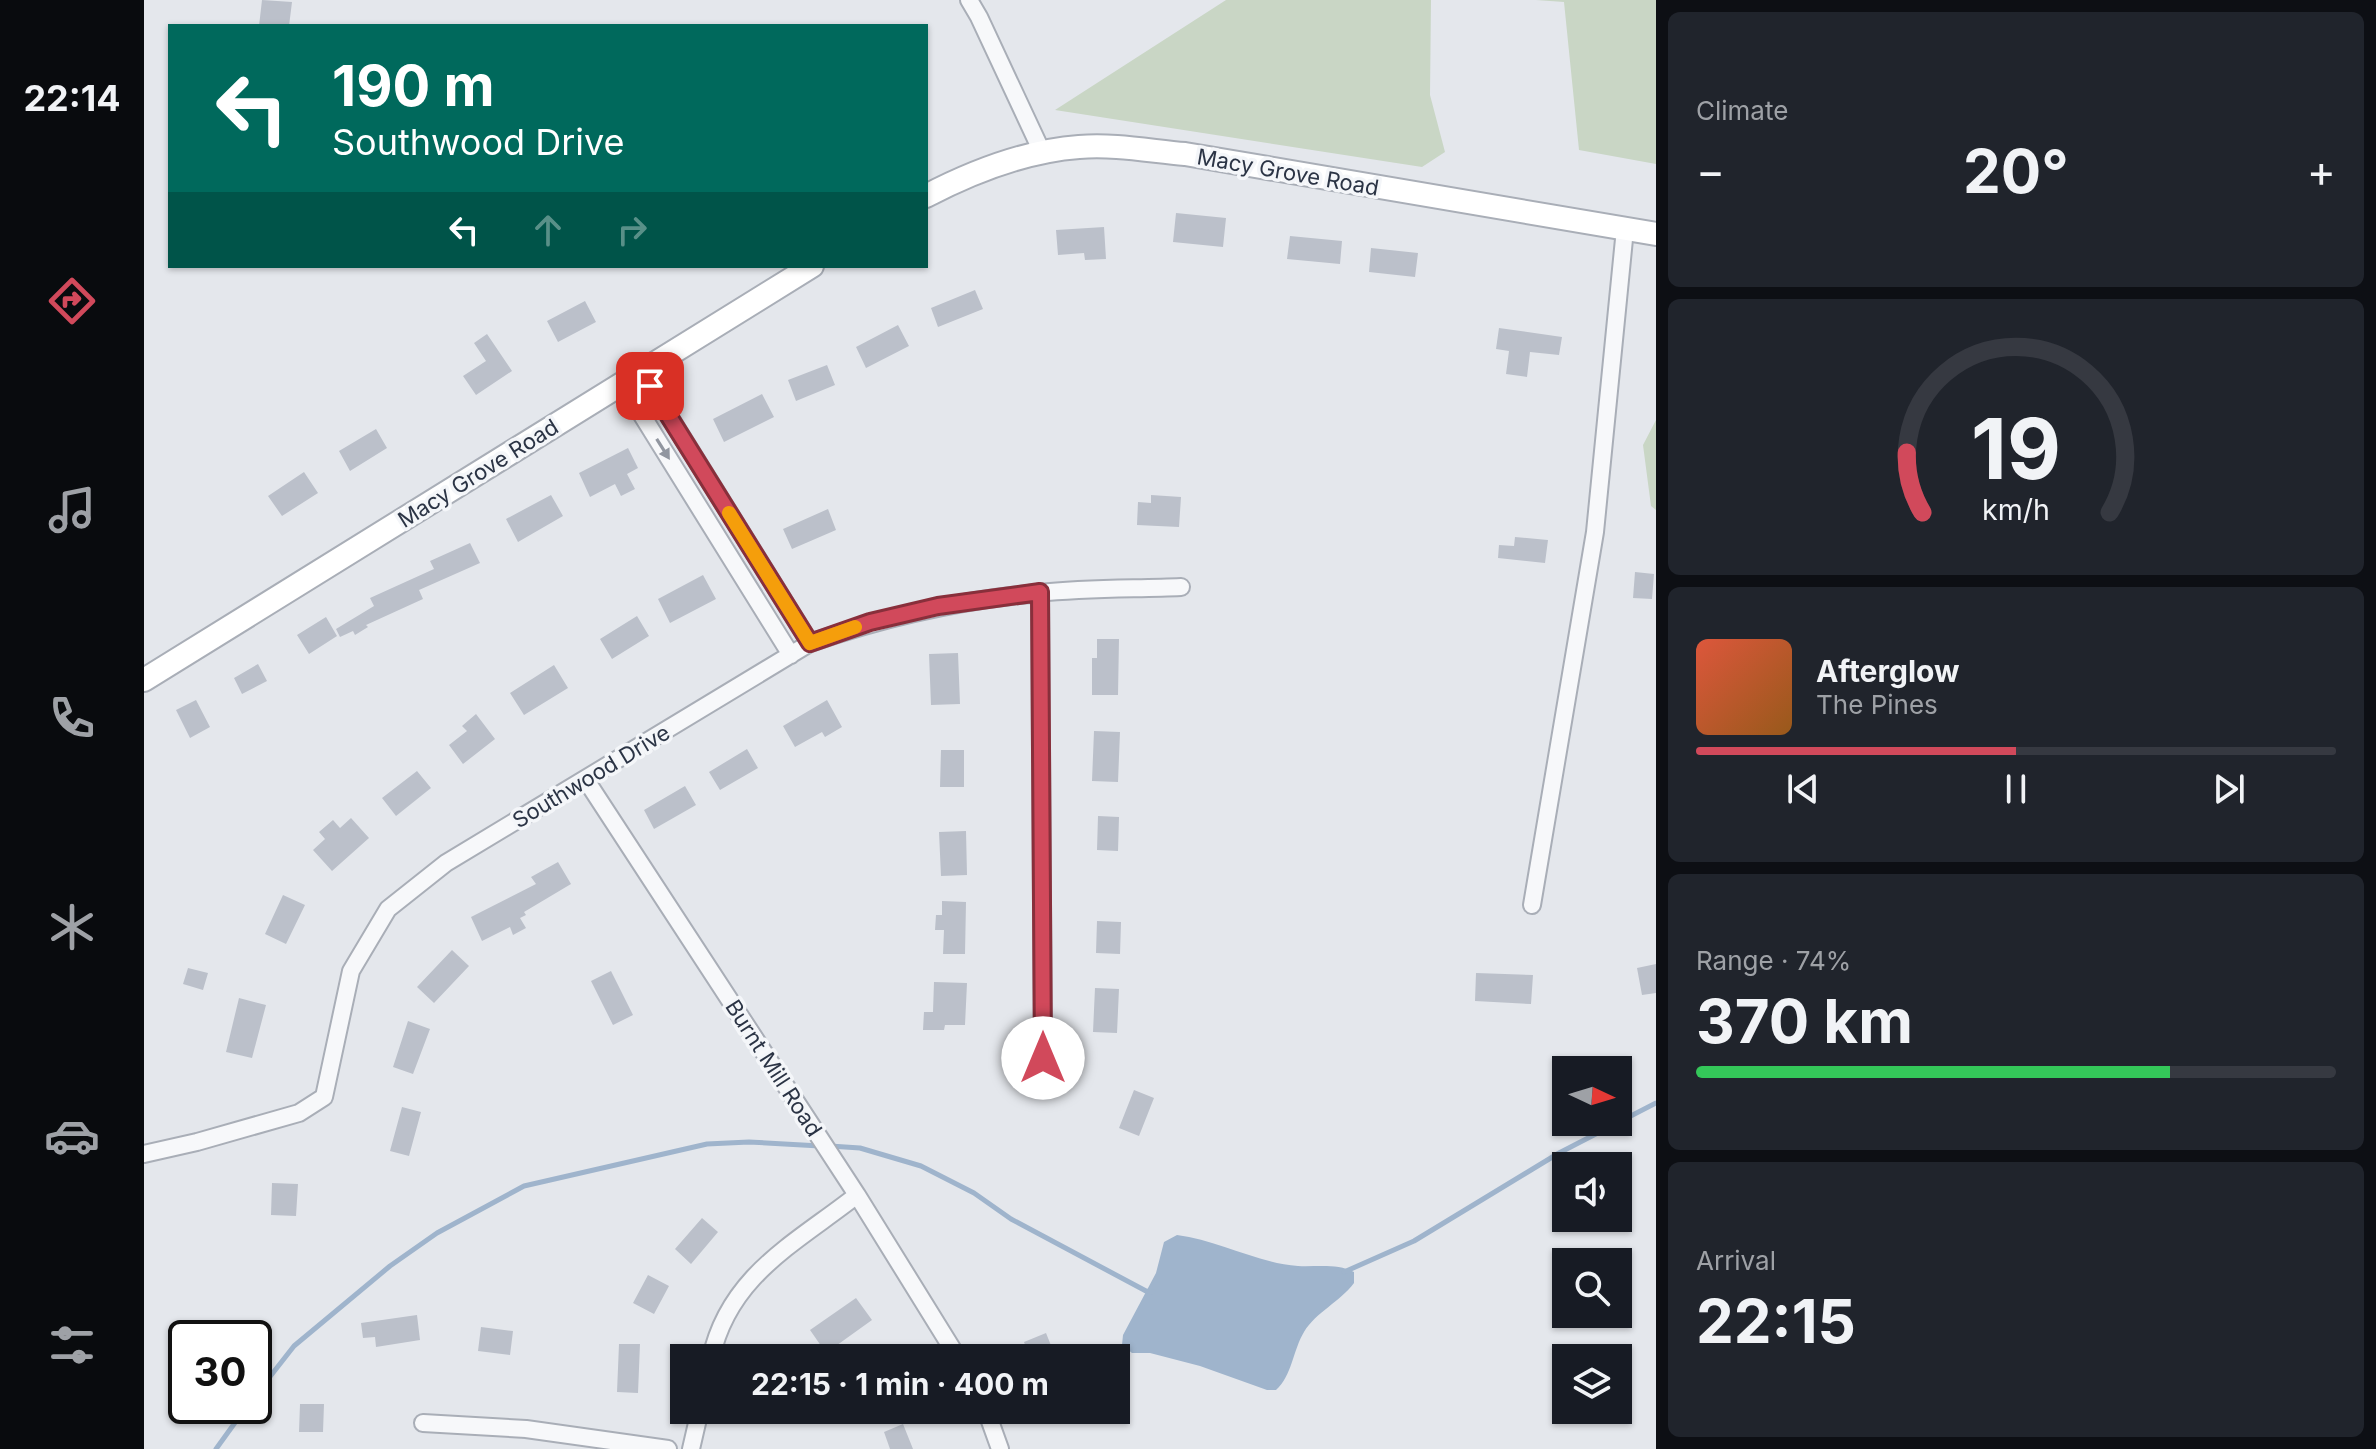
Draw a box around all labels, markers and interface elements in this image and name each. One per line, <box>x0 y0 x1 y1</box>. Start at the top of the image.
text: 190 m <box>332 52 495 120</box>
icon: left <box>200 56 304 160</box>
text: 22:14 <box>23 76 121 120</box>
text: Climate <box>1696 95 1788 126</box>
text: Southwood Drive <box>332 120 625 164</box>
text: 20° <box>1963 135 2069 207</box>
street label: Macy Grove Road <box>1195 143 1381 201</box>
text: − <box>1696 144 1725 198</box>
text: + <box>2307 144 2336 198</box>
icon: left <box>442 208 486 252</box>
icon: ahead <box>526 208 570 252</box>
icon: right <box>610 208 654 252</box>
icon: directions <box>44 273 100 329</box>
pin <box>616 352 684 420</box>
icon: arrive <box>628 364 672 408</box>
text: 19 <box>1971 398 2061 499</box>
street label: Macy Grove Road <box>393 413 563 533</box>
one-way arrow <box>656 438 670 460</box>
icon: music <box>44 482 100 538</box>
text: km/h <box>1982 492 2050 527</box>
text: Afterglow <box>1816 653 1960 689</box>
text: The Pines <box>1816 689 1938 720</box>
icon: phone <box>44 690 100 746</box>
street label: Southwood Drive <box>508 719 674 833</box>
icon: previous <box>1781 767 1825 811</box>
icon: pause <box>1994 767 2038 811</box>
icon: next <box>2207 767 2251 811</box>
icon: climate <box>44 899 100 955</box>
text: Range · 74% <box>1696 945 1851 976</box>
text: 370 km <box>1696 985 1913 1057</box>
street label: Burnt Mill Road <box>720 995 828 1141</box>
position arrow <box>1001 1016 1085 1100</box>
north arrow <box>1552 1056 1632 1136</box>
map controls <box>1552 1056 1632 1424</box>
icon: car <box>44 1108 100 1164</box>
button: sound <box>1552 1152 1632 1232</box>
text: Arrival <box>1696 1245 1776 1276</box>
button: search <box>1552 1248 1632 1328</box>
text: 22:15 <box>1696 1285 1856 1357</box>
icon: filters <box>44 1317 100 1373</box>
speed limit sign: 30 <box>168 1320 272 1424</box>
button: layers <box>1552 1344 1632 1424</box>
text: 22:15 · 1 min · 400 m <box>751 1366 1049 1402</box>

